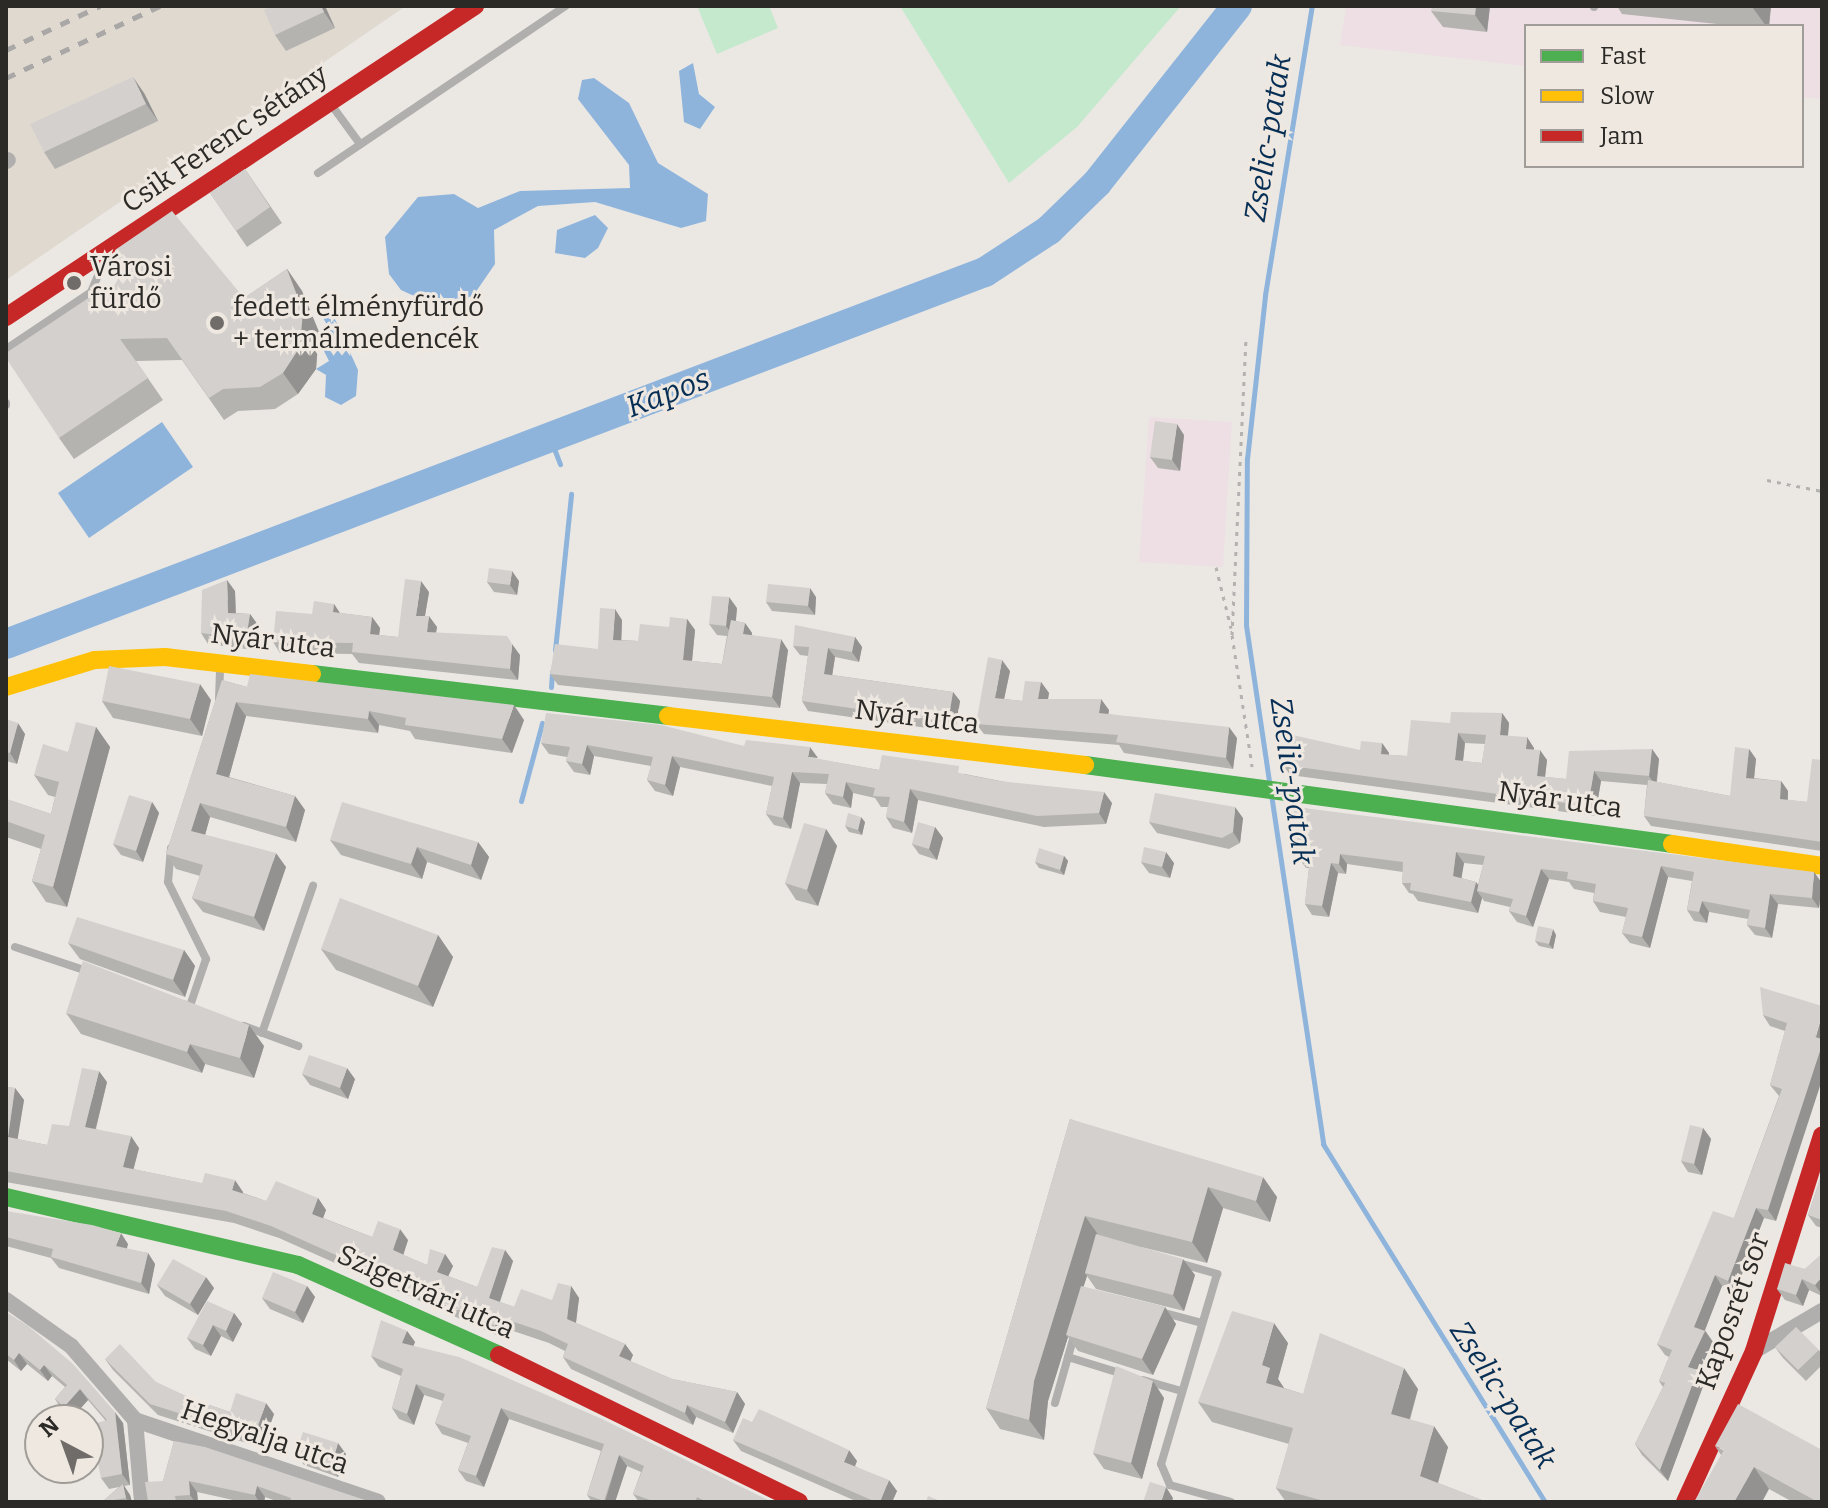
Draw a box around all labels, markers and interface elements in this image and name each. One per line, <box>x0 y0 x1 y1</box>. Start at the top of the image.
legend <box>1524 24 1804 168</box>
text: Fast <box>1600 42 1646 70</box>
water label: Zselic-patak <box>1237 52 1299 224</box>
street label: Csik Ferenc sétány <box>116 58 334 220</box>
text: Slow <box>1600 82 1654 110</box>
text: Jam <box>1600 122 1643 150</box>
place label: Városi fürdő <box>90 250 172 316</box>
marker: Városi fürdő <box>65 274 83 292</box>
place label: fedett élményfürdő + termálmedencék <box>233 290 484 356</box>
marker: fedett élményfürdő + termálmedencék <box>208 314 226 332</box>
water label: Kapos <box>621 361 715 425</box>
street label: Nyár utca <box>209 617 337 665</box>
street label: Nyár utca <box>853 693 981 741</box>
water label: Zselic-patak <box>1262 695 1322 867</box>
street label: Nyár utca <box>1496 775 1624 825</box>
street label: Kaposrét sor <box>1689 1228 1777 1394</box>
street label: Szigetvári utca <box>332 1238 520 1346</box>
water label: Zselic-patak <box>1442 1315 1564 1475</box>
street label: Hegyalja utca <box>177 1393 353 1481</box>
north arrow <box>24 1404 104 1484</box>
text: N <box>34 1411 64 1443</box>

